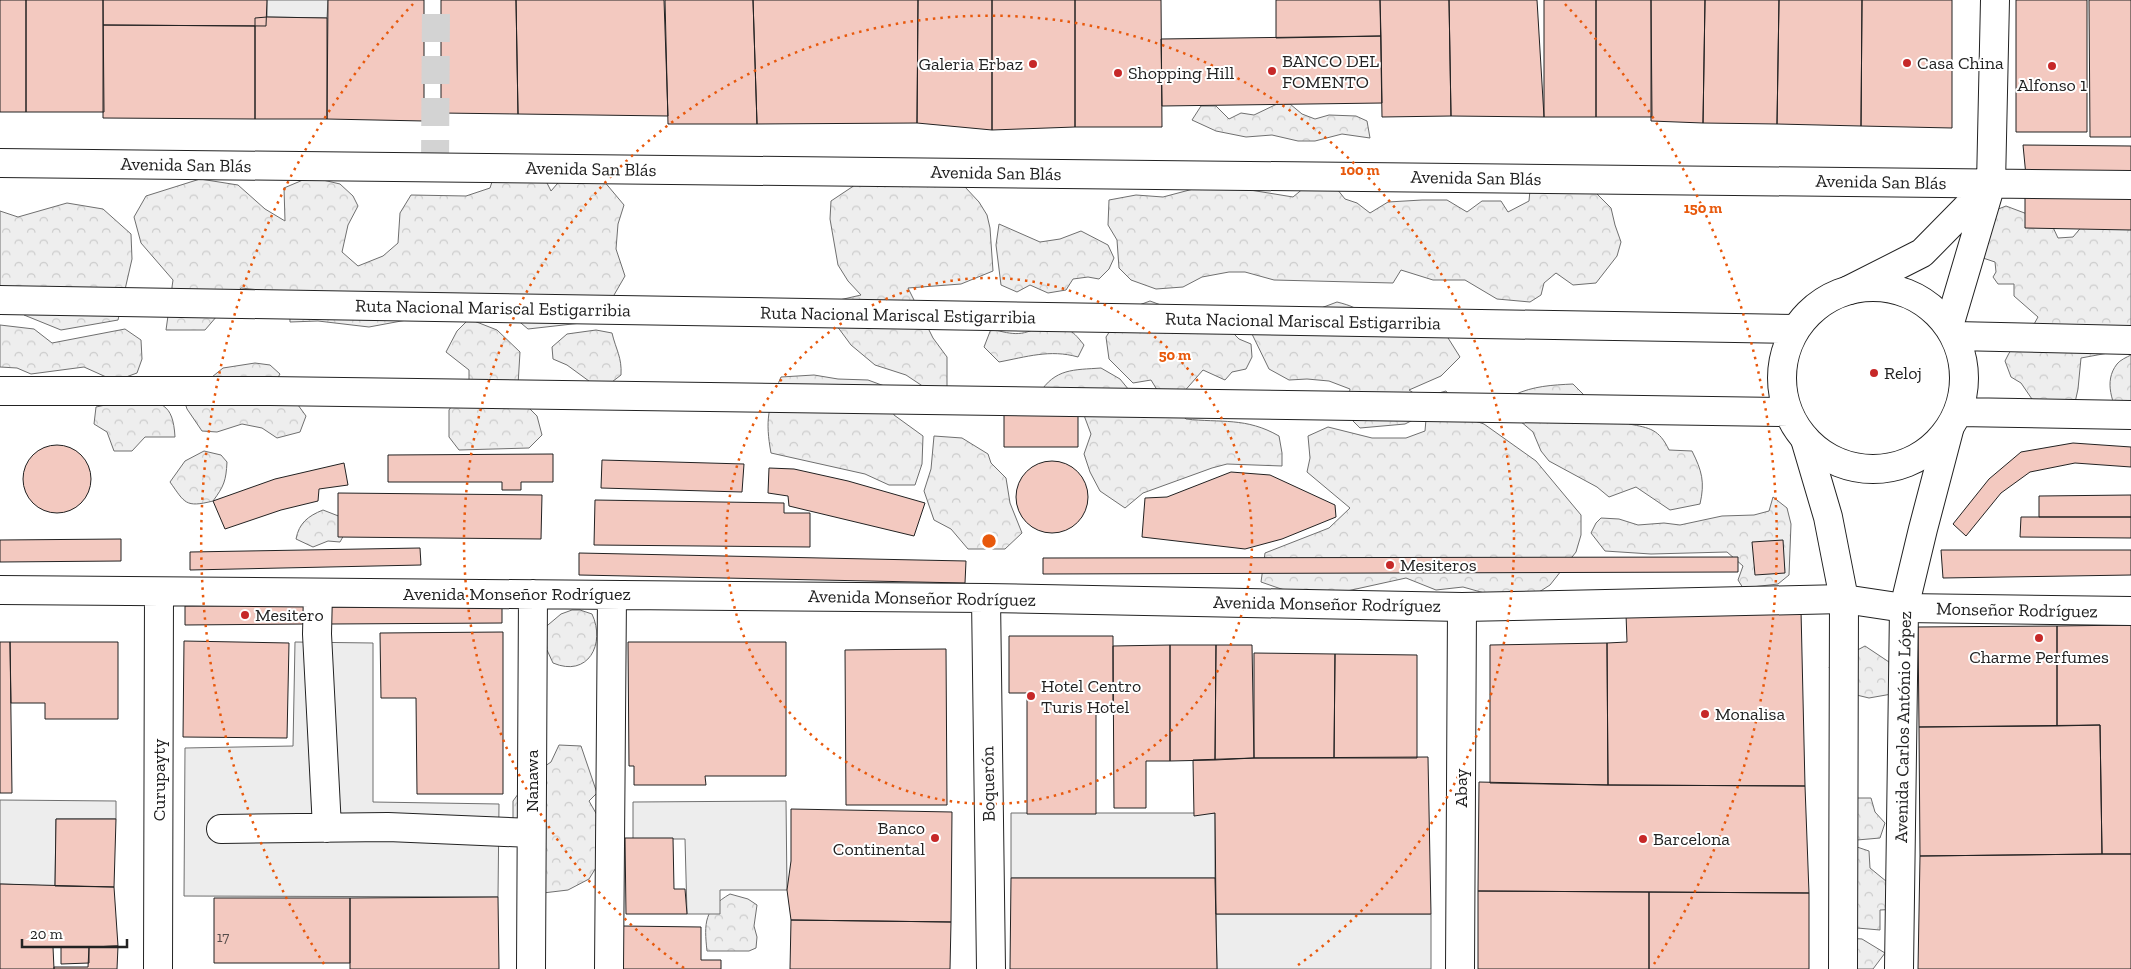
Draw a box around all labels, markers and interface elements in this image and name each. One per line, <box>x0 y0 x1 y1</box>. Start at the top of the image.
place label: BANCO DEL FOMENTO <box>1282 50 1379 93</box>
place label: Casa China <box>1917 52 2004 74</box>
place label: Galeria Erbaz <box>918 53 1023 75</box>
marker: Casa China <box>1901 57 1913 69</box>
marker: Galeria Erbaz <box>1027 58 1039 70</box>
marker: Alfonso 1 <box>2046 60 2058 72</box>
place label: Shopping Hill <box>1128 62 1234 84</box>
marker: BANCO DEL FOMENTO <box>1266 65 1278 77</box>
marker: Shopping Hill <box>1112 67 1124 79</box>
place label: Alfonso 1 <box>2017 74 2087 96</box>
street label: Avenida San Blás <box>120 153 252 177</box>
street label: Avenida San Blás <box>525 157 657 181</box>
street label: Avenida San Blás <box>930 161 1062 185</box>
text: 100 m <box>1340 161 1380 179</box>
street label: Avenida San Blás <box>1410 166 1542 190</box>
street label: Avenida San Blás <box>1815 170 1947 194</box>
text: 150 m <box>1684 199 1722 217</box>
street label: Ruta Nacional Mariscal Estigarribia <box>355 295 631 321</box>
street label: Ruta Nacional Mariscal Estigarribia <box>760 302 1036 328</box>
street label: Ruta Nacional Mariscal Estigarribia <box>1165 308 1441 334</box>
text: 50 m <box>1159 346 1191 364</box>
place label: Reloj <box>1884 362 1922 384</box>
marker: Reloj <box>1868 367 1880 379</box>
centre of rings <box>980 532 998 550</box>
place label: Mesiteros <box>1400 554 1477 576</box>
marker: Mesiteros <box>1384 559 1396 571</box>
street label: Avenida Monseñor Rodríguez <box>403 583 631 605</box>
street label: Avenida Monseñor Rodríguez <box>808 585 1036 611</box>
street label: Avenida Monseñor Rodríguez <box>1213 591 1441 617</box>
street label: Monseñor Rodríguez <box>1936 598 2098 622</box>
place label: Mesitero <box>255 604 324 626</box>
marker: Mesitero <box>239 609 251 621</box>
street label: Avenida Carlos António López <box>1890 611 1916 843</box>
marker: Charme Perfumes <box>2033 632 2045 644</box>
place label: Charme Perfumes <box>1969 646 2109 668</box>
place label: Hotel Centro Turis Hotel <box>1041 675 1141 718</box>
marker: Hotel Centro Turis Hotel <box>1025 690 1037 702</box>
place label: Monalisa <box>1715 703 1785 725</box>
marker: Monalisa <box>1699 708 1711 720</box>
street label: Curupayty <box>148 738 170 821</box>
street label: Boquerón <box>976 745 1000 822</box>
street label: Nanawa <box>521 749 543 812</box>
street label: Abay <box>1450 768 1472 807</box>
place label: Banco Continental <box>833 817 925 860</box>
place label: Barcelona <box>1653 828 1730 850</box>
marker: Banco Continental <box>929 832 941 844</box>
marker: Barcelona <box>1637 833 1649 845</box>
scale bar <box>22 916 128 948</box>
text: 20 m <box>30 925 63 943</box>
house number: 17 <box>217 928 229 946</box>

